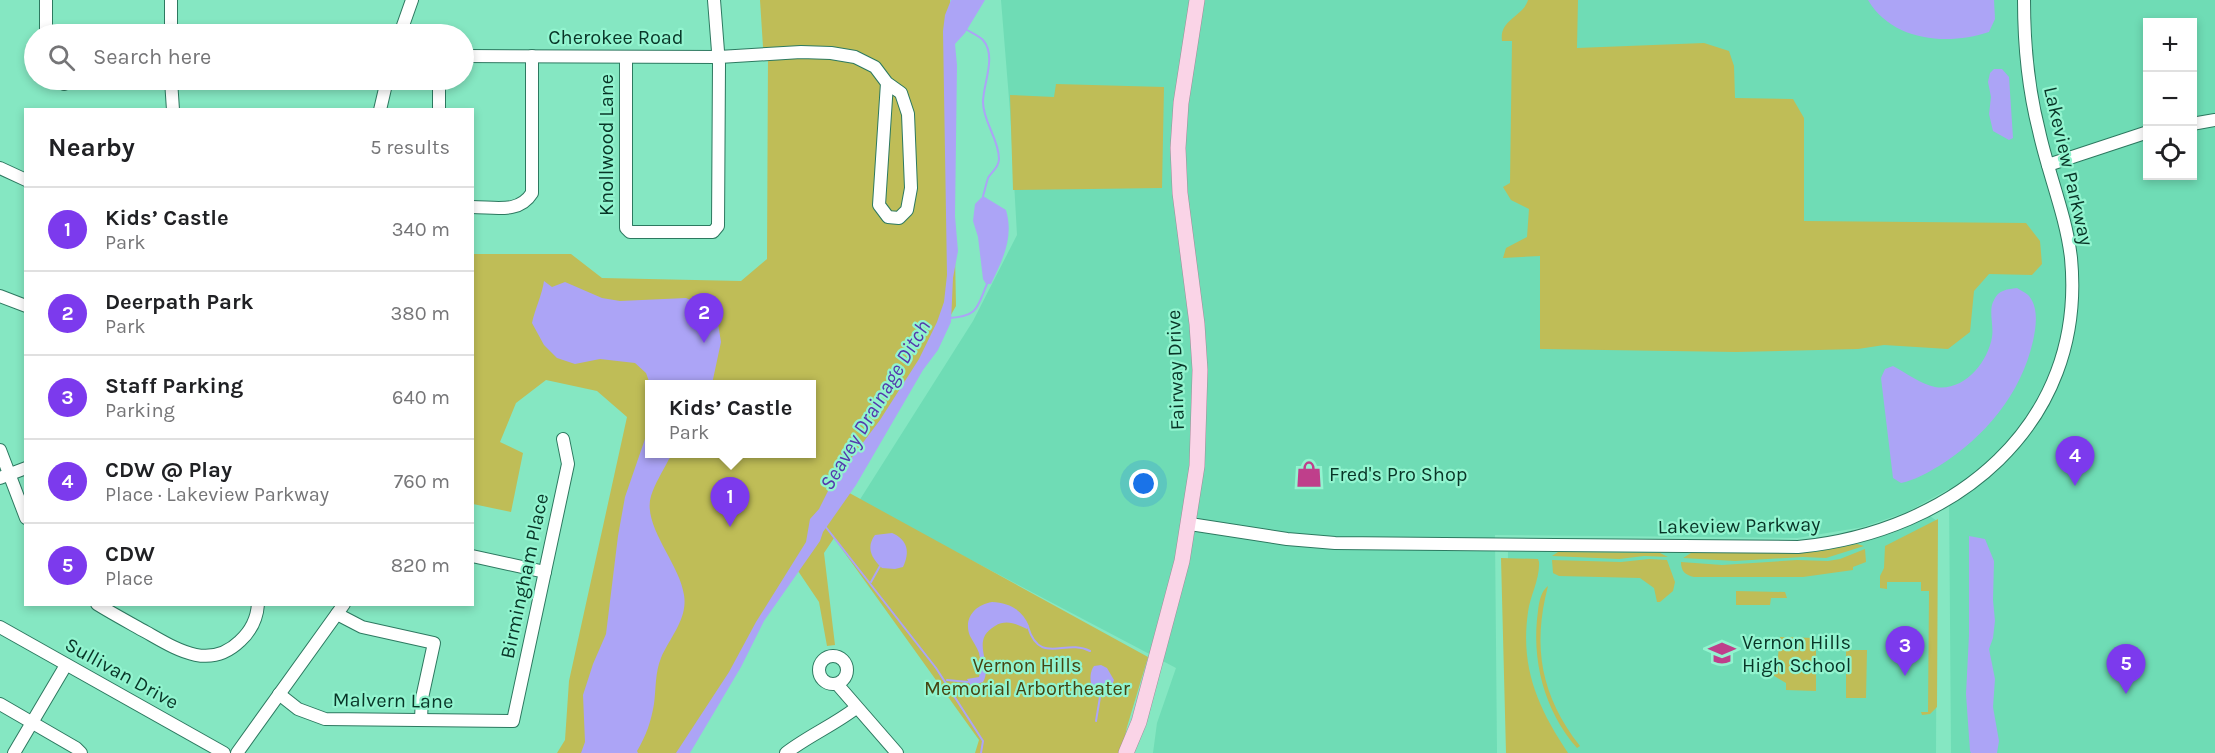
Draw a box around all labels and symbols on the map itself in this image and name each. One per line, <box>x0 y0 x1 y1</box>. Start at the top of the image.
street label: Cherokee Road <box>548 26 684 49</box>
street label: Knollwood Lane <box>595 74 618 216</box>
street label: Lakeview Parkway <box>2039 84 2098 248</box>
pin: 2 <box>684 294 724 343</box>
street label: Fairway Drive <box>1162 309 1189 431</box>
water label: Seavey Drainage Ditch <box>815 316 935 494</box>
pin: 4 <box>2056 436 2094 486</box>
shop icon: Fred's Pro Shop <box>1294 459 1324 489</box>
place label: Fred's Pro Shop <box>1329 463 1468 486</box>
your location <box>1129 469 1158 498</box>
pin: 1 <box>710 478 750 527</box>
street label: Birmingham Place <box>496 491 553 661</box>
street label: Lakeview Parkway <box>1657 513 1821 538</box>
pin: 3 <box>1886 626 1924 676</box>
place label: Vernon Hills High School <box>1742 631 1851 677</box>
street label: Sullivan Drive <box>61 633 182 714</box>
school or university icon: Vernon Hills High School <box>1707 638 1737 668</box>
pin: 5 <box>2106 644 2146 694</box>
park label: Vernon Hills Memorial Arbortheater <box>924 654 1131 700</box>
street label: Malvern Lane <box>332 688 453 713</box>

